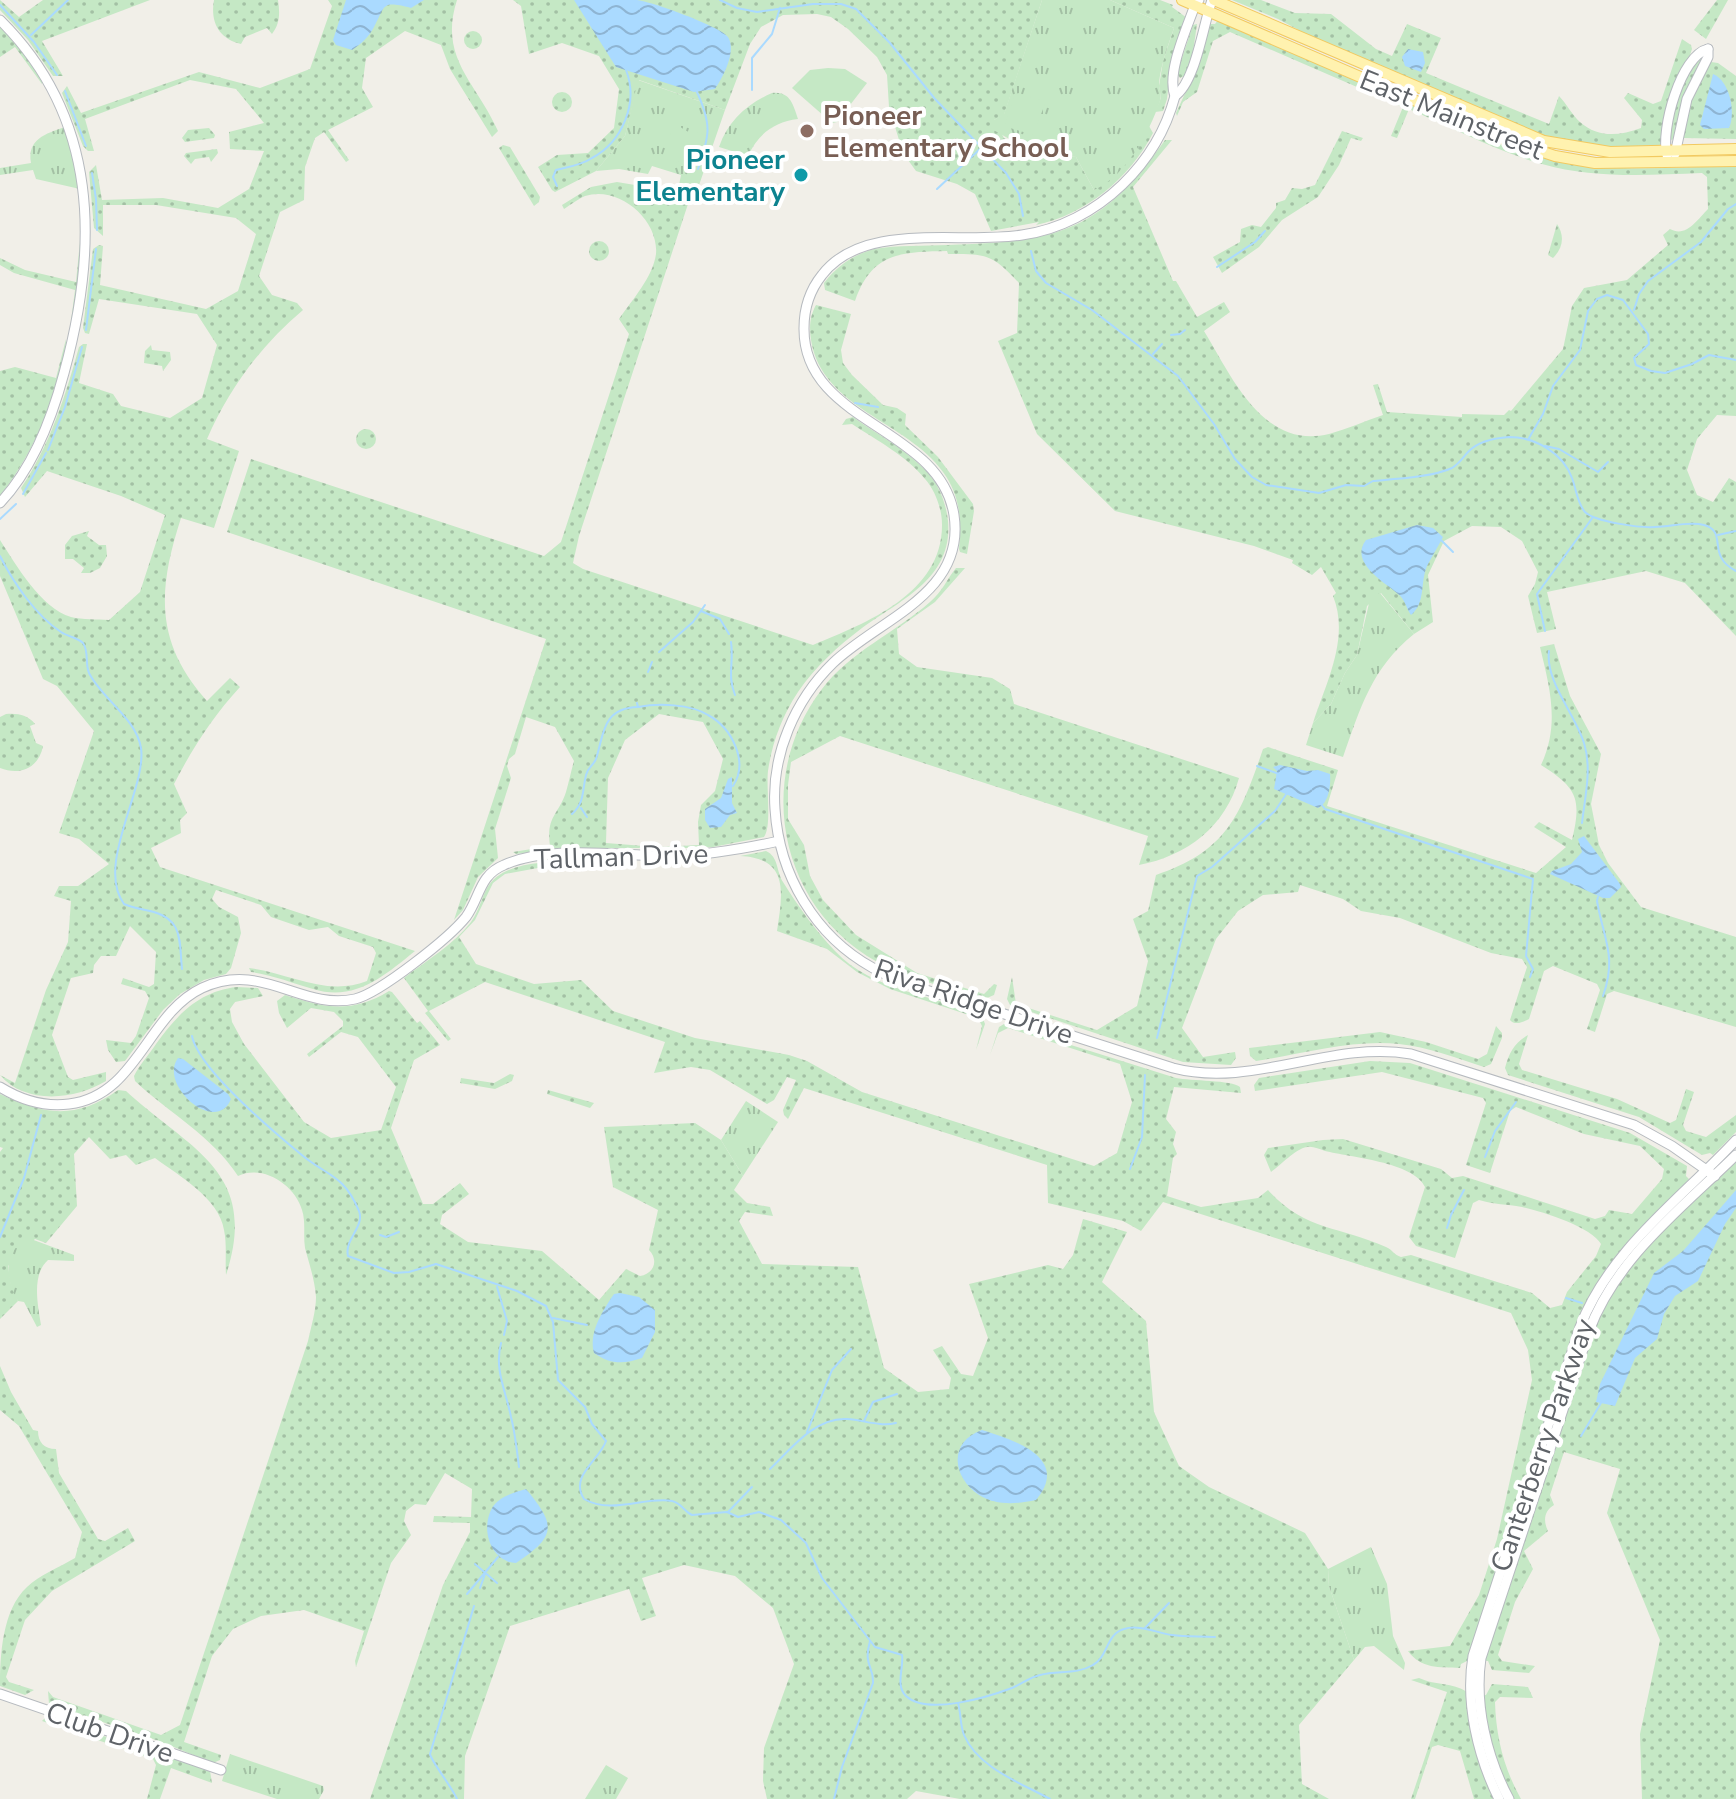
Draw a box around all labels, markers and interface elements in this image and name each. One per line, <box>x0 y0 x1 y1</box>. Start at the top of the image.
street label: East Mainstreet <box>1354 61 1549 169</box>
place label: Pioneer Elementary School <box>823 97 1068 167</box>
marker: Pioneer Elementary School <box>798 122 816 140</box>
place label: Pioneer Elementary <box>636 141 785 211</box>
marker: Pioneer Elementary <box>792 166 810 184</box>
street label: Tallman Drive <box>533 835 709 879</box>
street label: Riva Ridge Drive <box>869 950 1078 1054</box>
street label: Canterberry Parkway <box>1482 1313 1604 1577</box>
street label: Club Drive <box>41 1693 179 1773</box>

